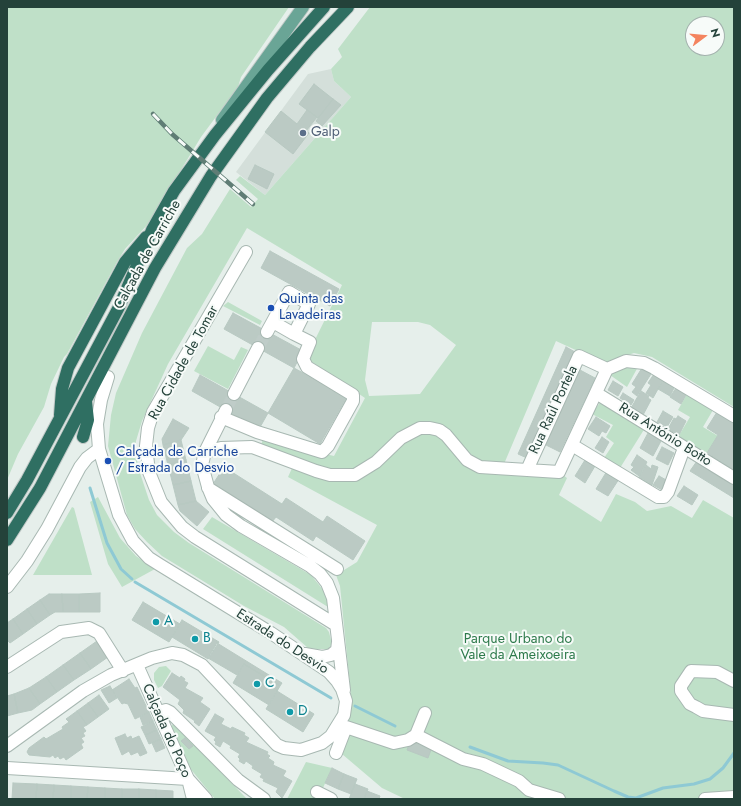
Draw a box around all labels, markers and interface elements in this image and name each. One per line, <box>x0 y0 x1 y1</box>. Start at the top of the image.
north arrow <box>685 16 725 56</box>
text: N <box>707 27 724 39</box>
place label: Galp <box>311 125 340 141</box>
marker: Galp <box>298 128 308 138</box>
street label: Calçada de Carriche <box>111 198 185 312</box>
place label: Quinta das Lavadeiras <box>279 292 343 324</box>
street label: Rua Cidade de Tomar <box>146 303 222 423</box>
marker: Quinta das Lavadeiras <box>266 303 276 313</box>
street label: Rua Raúl Portela <box>526 363 582 457</box>
street label: Rua António Botto <box>615 400 715 470</box>
place label: Calçada de Carriche / Estrada do Desvio <box>116 445 238 478</box>
marker: Calçada de Carriche / Estrada do Desvio <box>103 456 113 466</box>
street label: Estrada do Desvio <box>233 606 331 678</box>
place label: A <box>164 614 173 630</box>
marker: A <box>151 617 161 627</box>
place label: B <box>203 631 211 647</box>
park label: Parque Urbano do Vale da Ameixoeira <box>461 632 575 664</box>
marker: B <box>190 634 200 644</box>
place label: C <box>265 676 275 692</box>
marker: C <box>252 679 262 689</box>
street label: Calçada do Poço <box>138 681 194 781</box>
place label: D <box>298 704 308 720</box>
marker: D <box>285 707 295 717</box>

